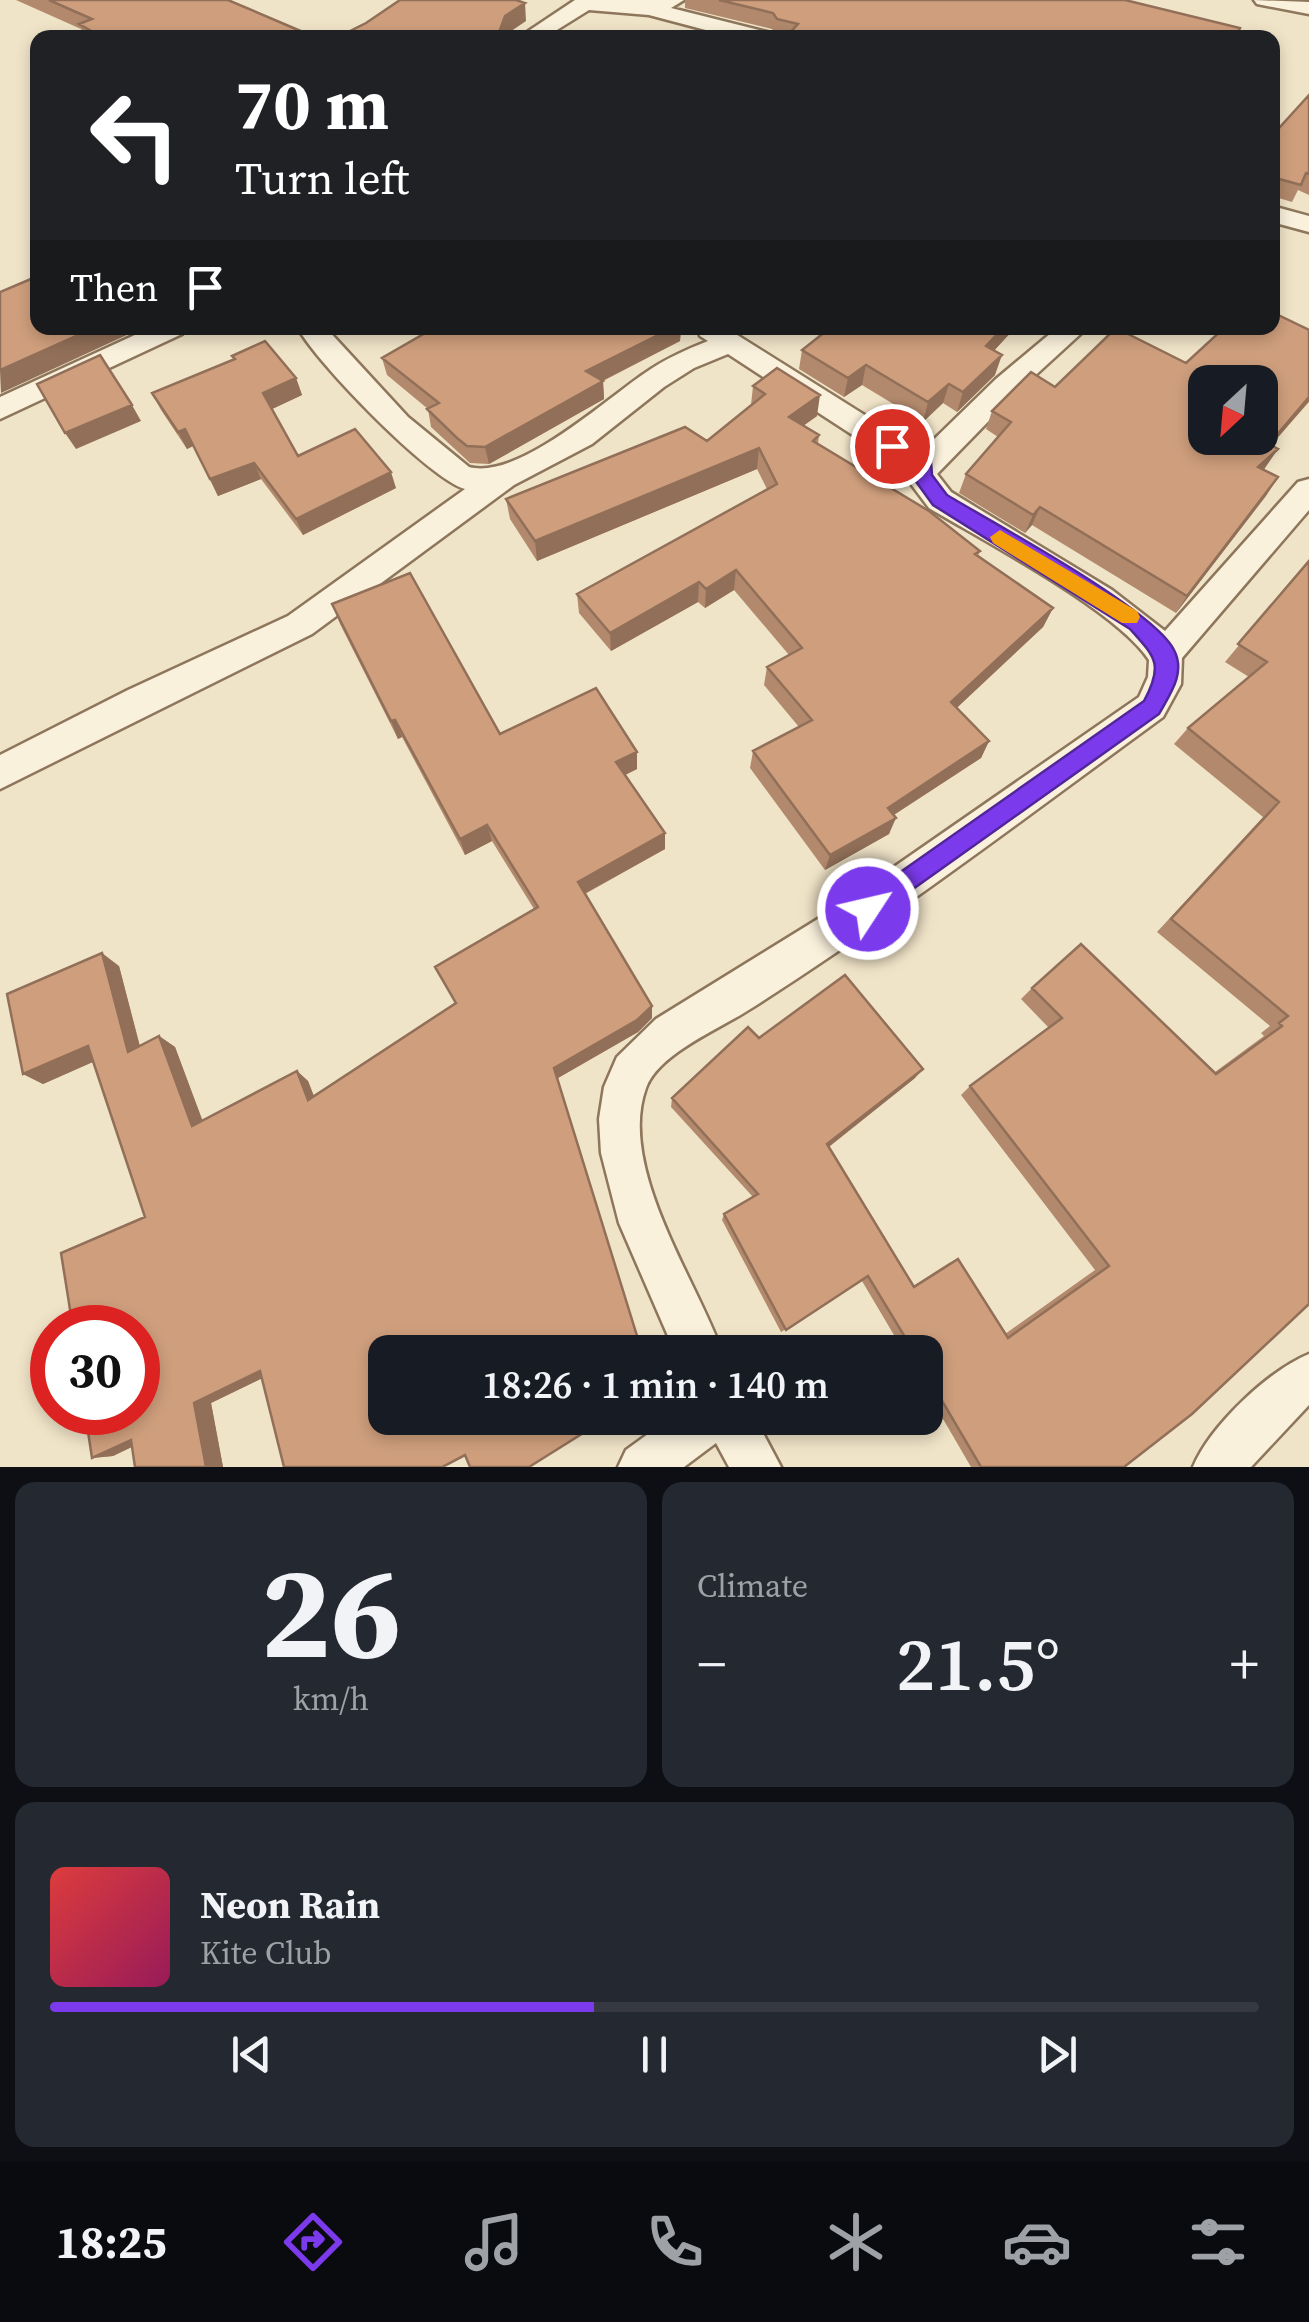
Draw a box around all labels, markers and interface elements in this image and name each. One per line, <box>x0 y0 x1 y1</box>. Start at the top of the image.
text: 70 m <box>235 56 389 152</box>
icon: left <box>70 70 200 200</box>
text: Turn left <box>235 147 409 209</box>
icon: arrive <box>178 260 233 315</box>
text: Then <box>70 262 158 314</box>
north arrow <box>1188 365 1278 455</box>
map controls <box>1188 365 1278 455</box>
pin <box>850 404 935 489</box>
icon: arrive <box>865 419 920 474</box>
position arrow <box>816 857 920 961</box>
speed limit sign: 30 <box>30 1305 160 1435</box>
text: 18:26 · 1 min · 140 m <box>482 1359 829 1411</box>
text: 26 <box>261 1522 401 1701</box>
text: Climate <box>697 1564 808 1608</box>
text: 21.5° <box>896 1612 1060 1715</box>
text: − <box>697 1626 726 1701</box>
text: + <box>1230 1626 1259 1701</box>
text: km/h <box>293 1677 369 1721</box>
text: Neon Rain <box>200 1879 380 1931</box>
text: Kite Club <box>200 1931 332 1975</box>
icon: previous <box>224 2027 279 2082</box>
icon: pause <box>627 2027 682 2082</box>
icon: next <box>1030 2027 1085 2082</box>
icon: directions <box>278 2207 348 2277</box>
icon: music <box>459 2207 529 2277</box>
icon: phone <box>640 2207 710 2277</box>
icon: climate <box>821 2207 891 2277</box>
icon: car <box>1002 2207 1072 2277</box>
icon: filters <box>1183 2207 1253 2277</box>
text: 18:25 <box>56 2211 167 2273</box>

